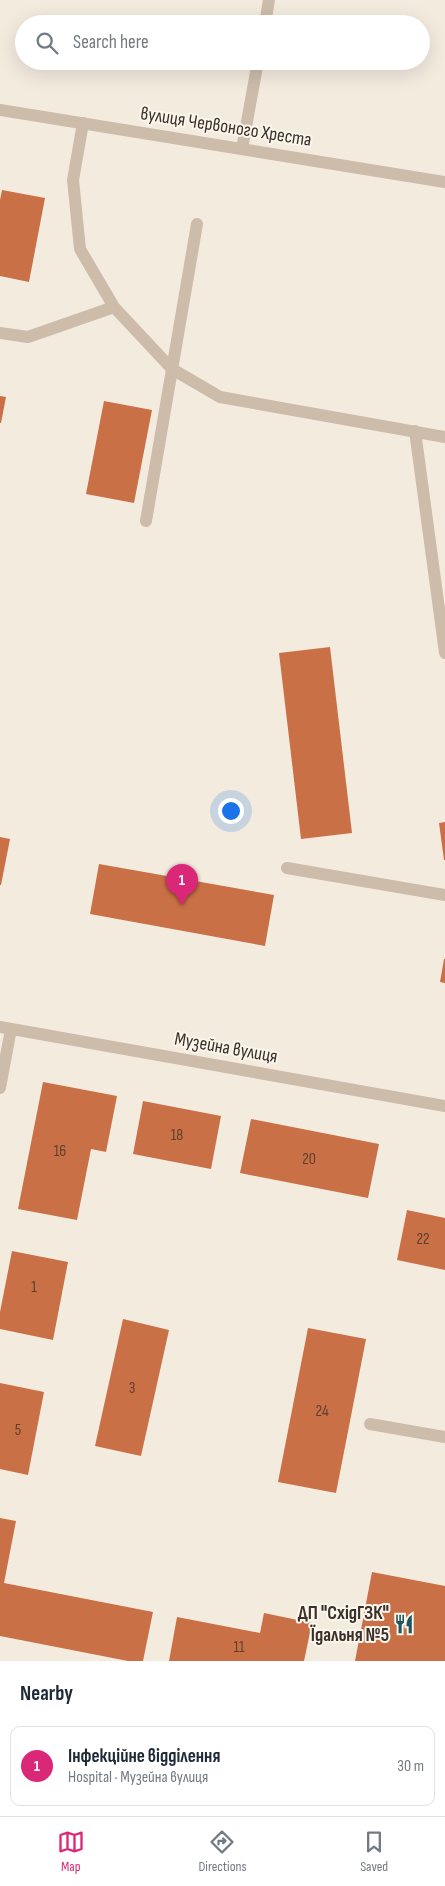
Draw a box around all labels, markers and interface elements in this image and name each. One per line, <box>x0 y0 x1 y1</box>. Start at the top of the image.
search box <box>15 15 430 70</box>
icon: search <box>33 29 61 57</box>
text: Search here <box>73 31 149 54</box>
street label: вулиця Червоного Хреста <box>139 102 313 152</box>
your location <box>218 798 244 824</box>
pin: 1 <box>166 864 198 905</box>
street label: Музейна вулиця <box>173 1028 279 1068</box>
house number: 18 <box>171 1126 183 1145</box>
house number: 16 <box>54 1142 66 1161</box>
house number: 20 <box>302 1150 316 1169</box>
house number: 22 <box>416 1230 430 1249</box>
house number: 1 <box>31 1278 37 1297</box>
house number: 3 <box>129 1379 135 1398</box>
house number: 24 <box>315 1402 329 1421</box>
house number: 5 <box>15 1421 21 1440</box>
place label: ДП "СхідГЗК" Їдальня №5 <box>298 1602 389 1647</box>
restaurant icon: ДП "СхідГЗК" Їдальня №5 <box>393 1613 415 1635</box>
house number: 11 <box>233 1638 245 1657</box>
text: Nearby <box>20 1681 73 1706</box>
text: Інфекційне відділення <box>68 1745 220 1768</box>
text: 1 <box>34 1757 40 1776</box>
text: 30 m <box>397 1757 424 1776</box>
text: Hospital · Музейна вулиця <box>68 1768 208 1787</box>
tab: Map <box>57 1828 85 1875</box>
tab: Directions <box>198 1828 247 1875</box>
tab: Saved <box>360 1828 388 1875</box>

